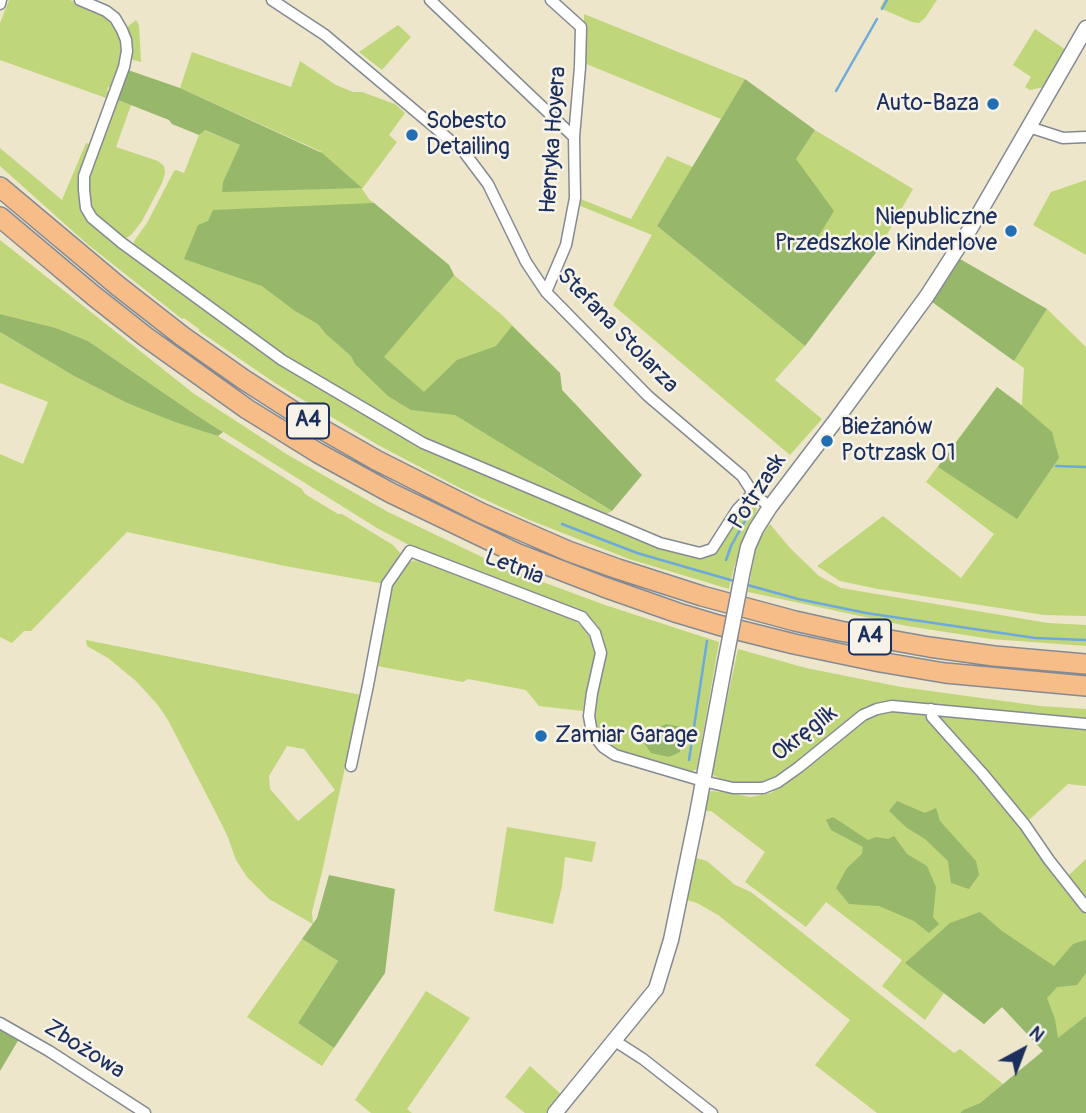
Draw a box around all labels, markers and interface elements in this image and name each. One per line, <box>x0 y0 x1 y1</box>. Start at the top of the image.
street label: Henryka Hoyera <box>535 65 573 215</box>
place label: Auto-Baza <box>876 90 979 118</box>
marker: Auto-Baza <box>985 96 1001 112</box>
place label: Sobesto Detailing <box>426 108 510 162</box>
marker: Sobesto Detailing <box>404 127 420 143</box>
place label: Niepubliczne Przedszkole Kinderlove <box>775 204 997 258</box>
marker: Niepubliczne Przedszkole Kinderlove <box>1003 223 1019 239</box>
street label: Stefana Stolarza <box>550 263 684 399</box>
road number: A4 <box>287 404 329 438</box>
place label: Bieżanów Potrzask 01 <box>841 414 956 468</box>
marker: Bieżanów Potrzask 01 <box>819 433 835 449</box>
street label: Potrzask <box>723 449 793 535</box>
street label: Letnia <box>480 544 548 592</box>
road number: A4 <box>849 620 891 654</box>
street label: Okręglik <box>767 700 843 768</box>
place label: Zamiar Garage <box>555 722 698 750</box>
marker: Zamiar Garage <box>533 728 549 744</box>
street label: Zbożowa <box>39 1015 129 1085</box>
north arrow <box>988 1015 1058 1085</box>
text: N <box>1024 1021 1049 1047</box>

